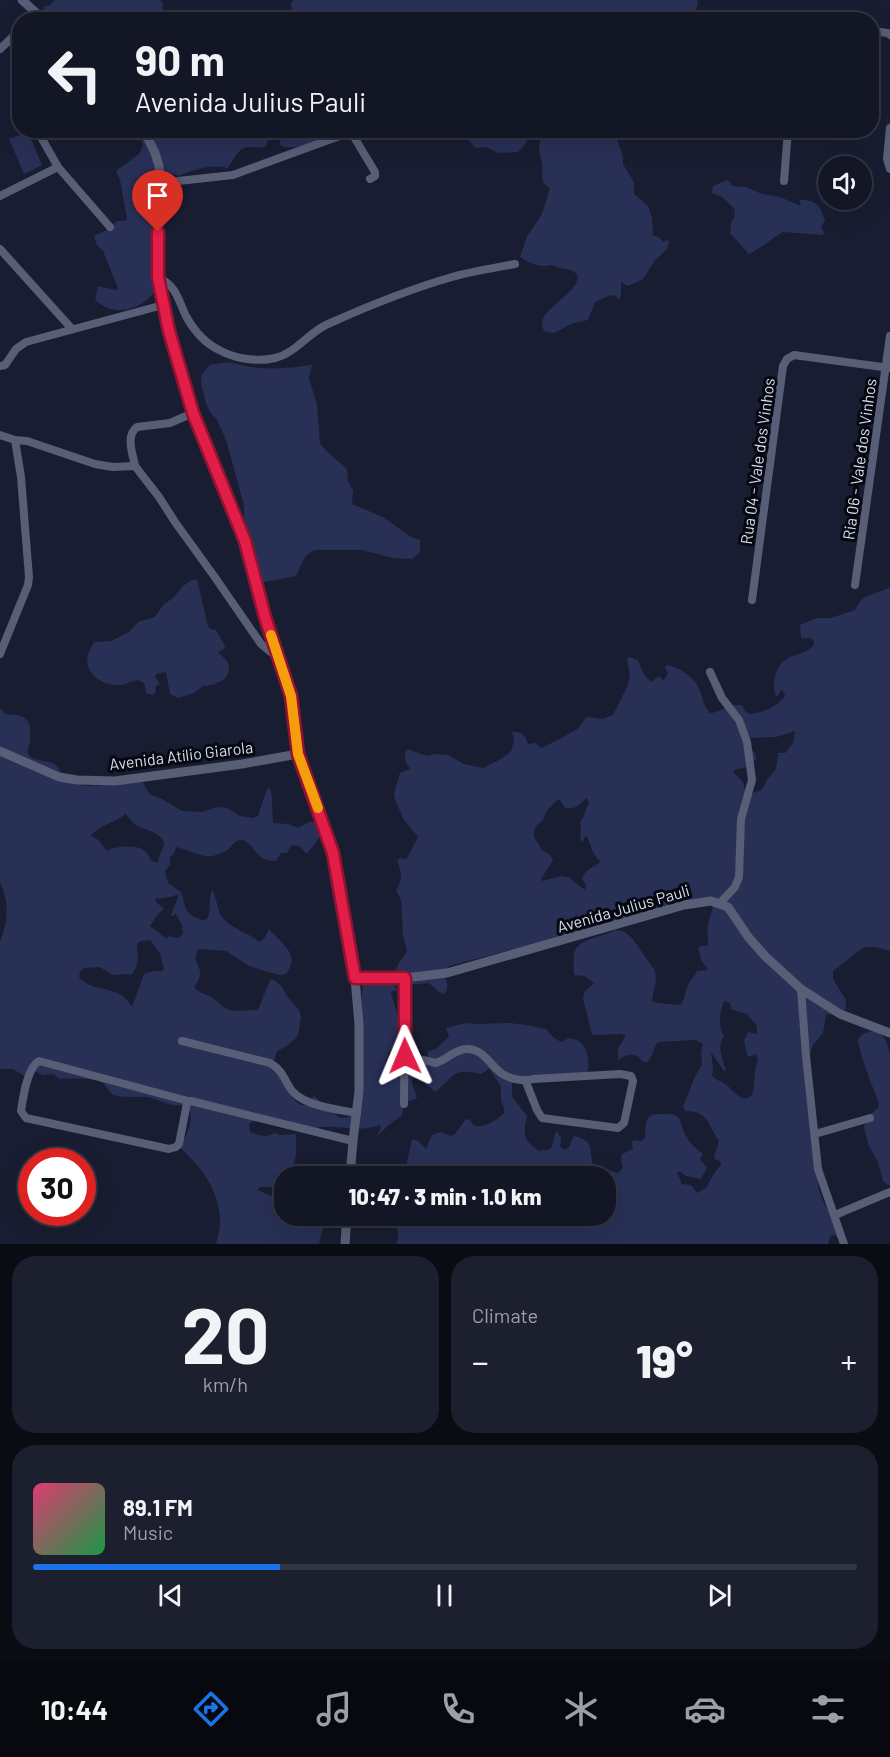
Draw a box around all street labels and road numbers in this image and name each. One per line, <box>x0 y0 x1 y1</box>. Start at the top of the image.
street label: Rua 04 - Vale dos Vinhos <box>736 377 778 545</box>
street label: Ria 06 - Vale dos Vinhos <box>838 377 880 541</box>
street label: Avenida Atílio Giarola <box>108 737 254 773</box>
street label: Avenida Julius Pauli <box>555 880 691 936</box>

